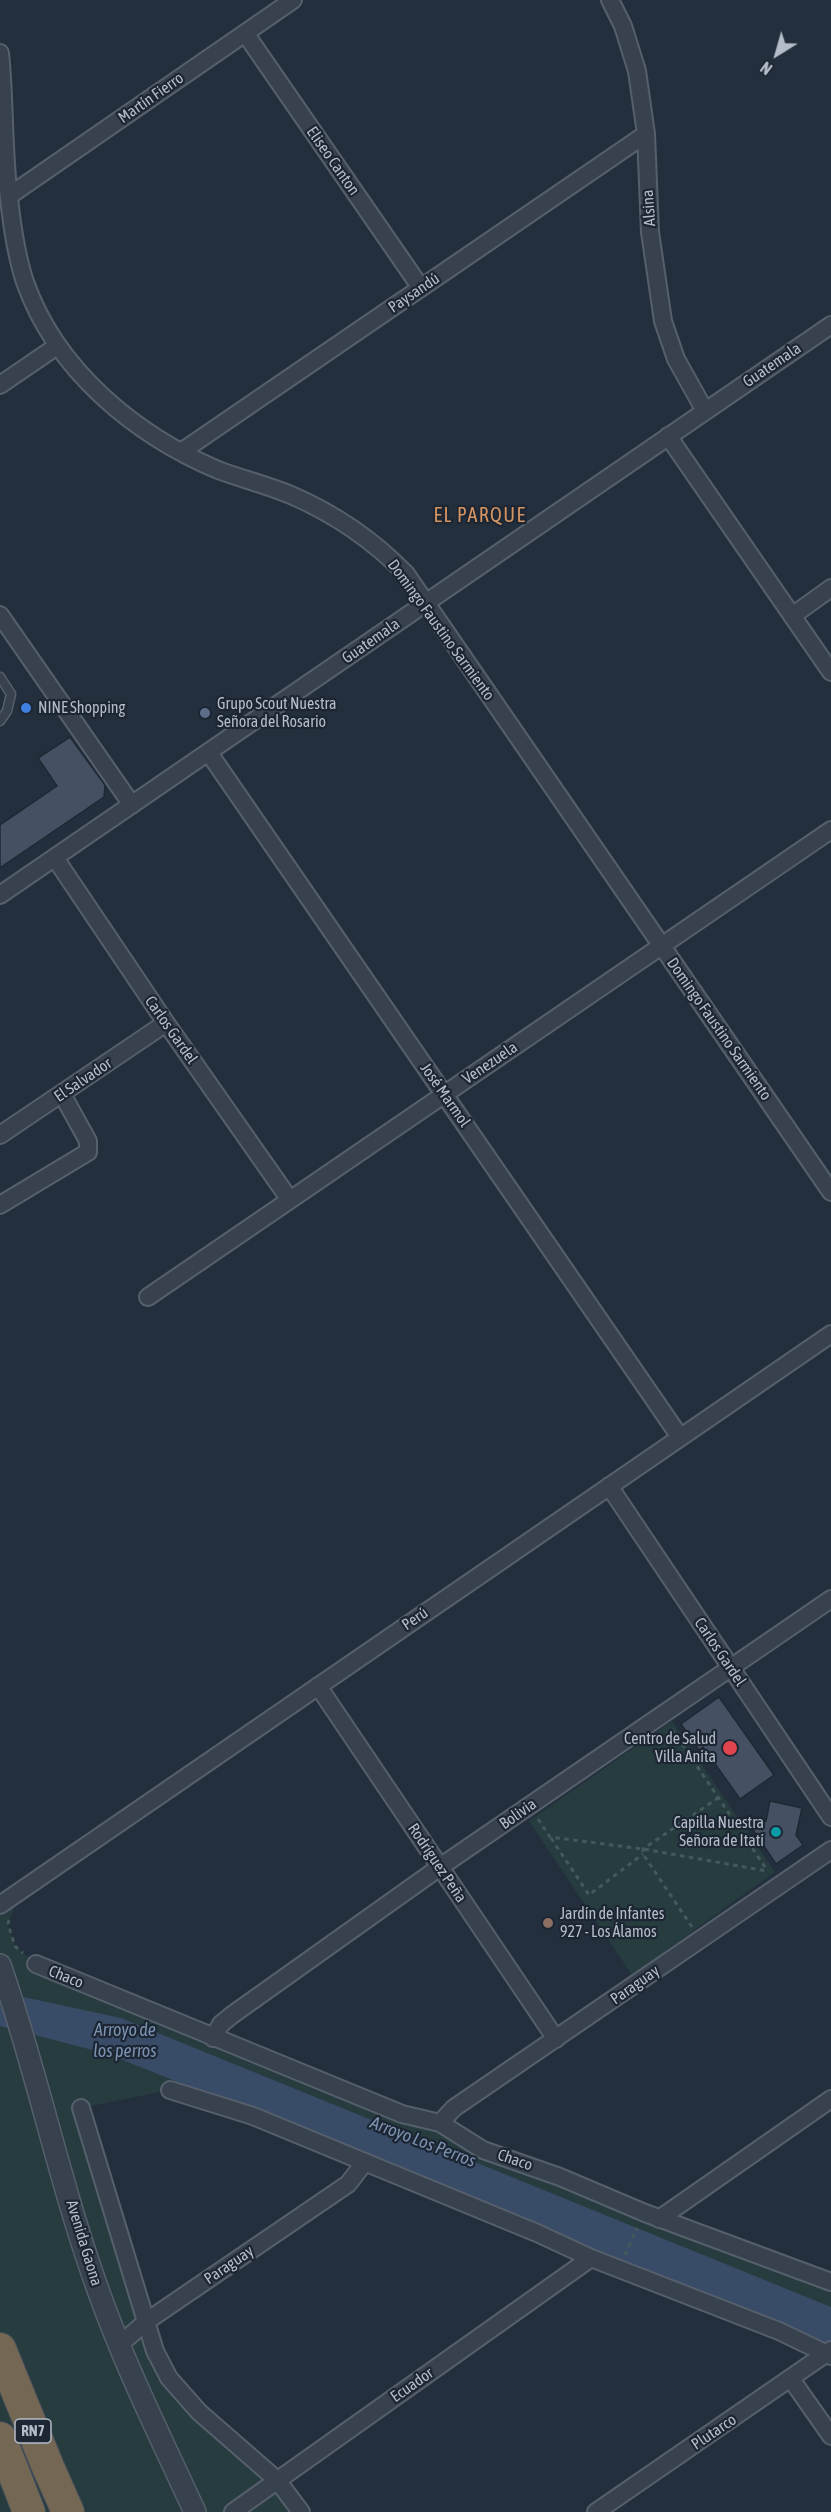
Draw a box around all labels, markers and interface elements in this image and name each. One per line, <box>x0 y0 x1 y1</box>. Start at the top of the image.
north arrow <box>747 24 807 84</box>
text: N <box>757 58 775 78</box>
street label: Martín Fierro <box>115 69 187 127</box>
street label: Eliseo Canton <box>302 123 364 199</box>
street label: Alsina <box>638 189 660 227</box>
street label: Paysandú <box>385 269 443 317</box>
street label: Guatemala <box>739 339 805 391</box>
district label: EL PARQUE <box>433 504 527 528</box>
street label: Domingo Faustino Sarmiento <box>383 556 499 704</box>
street label: Guatemala <box>338 614 404 668</box>
place label: Grupo Scout Nuestra Señora del Rosario <box>217 694 336 732</box>
place label: NINE Shopping <box>38 698 125 718</box>
marker: NINE Shopping <box>19 701 33 715</box>
marker: Grupo Scout Nuestra Señora del Rosario <box>198 706 212 720</box>
street label: Domingo Faustino Sarmiento <box>663 954 775 1104</box>
street label: Carlos Gardel <box>141 992 201 1068</box>
street label: Venezuela <box>459 1038 521 1088</box>
street label: El Salvador <box>51 1054 115 1106</box>
street label: José Marmol <box>416 1059 474 1131</box>
street label: Perú <box>398 1603 432 1635</box>
street label: Carlos Gardel <box>690 1614 750 1690</box>
place label: Centro de Salud Villa Anita <box>624 1729 716 1767</box>
marker: Centro de Salud Villa Anita <box>721 1739 739 1757</box>
street label: Bolivia <box>496 1794 540 1834</box>
place label: Capilla Nuestra Señora de Itatí <box>673 1813 764 1851</box>
street label: Rodríguez Peña <box>403 1820 471 1906</box>
marker: Capilla Nuestra Señora de Itatí <box>769 1825 783 1839</box>
place label: Jardín de Infantes 927 - Los Álamos <box>560 1904 664 1942</box>
marker: Jardín de Infantes 927 - Los Álamos <box>541 1916 555 1930</box>
street label: Chaco <box>46 1961 86 1993</box>
street label: Paraguay <box>607 1961 663 2009</box>
water label: Arroyo de los perros <box>93 2019 157 2062</box>
water label: Arroyo Los Perros <box>367 2112 479 2172</box>
street label: Chaco <box>495 2145 535 2175</box>
street label: Avenida Gaona <box>62 2198 106 2288</box>
street label: Paraguay <box>201 2242 257 2288</box>
street label: Ecuador <box>387 2363 437 2407</box>
street label: Plutarco <box>688 2410 740 2454</box>
road number: RN7 <box>15 2419 51 2443</box>

